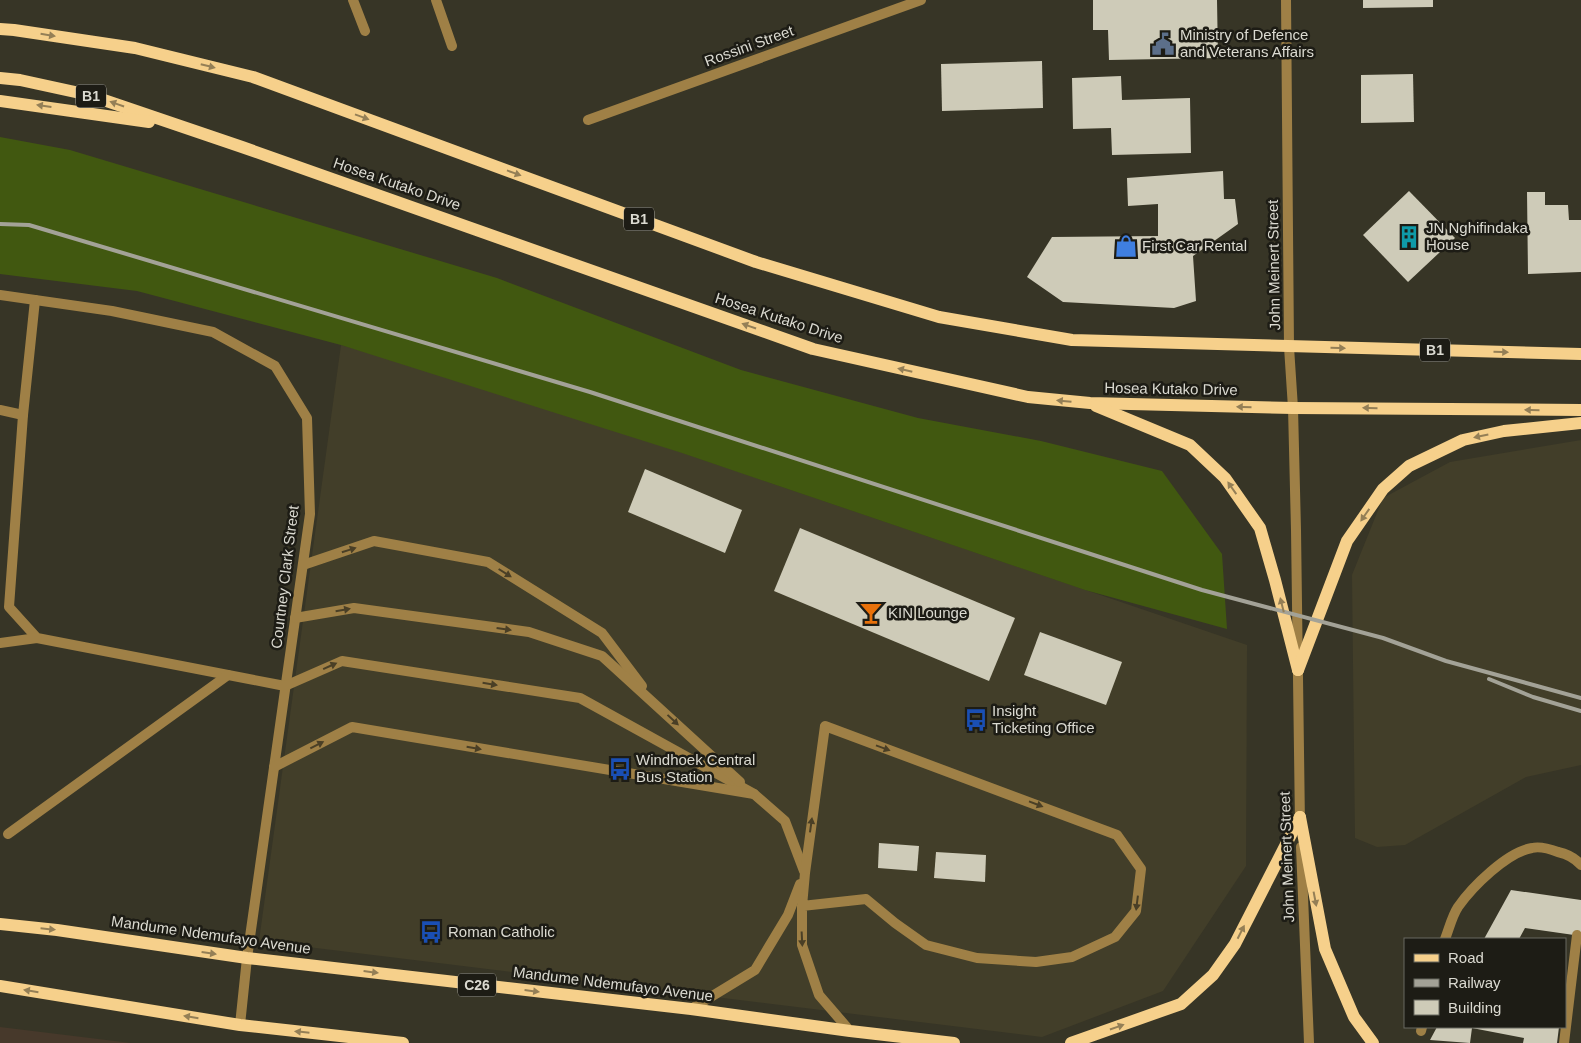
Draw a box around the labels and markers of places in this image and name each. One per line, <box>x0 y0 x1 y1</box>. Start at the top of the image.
place label: Ministry of Defence and Veterans Affairs <box>1180 26 1314 60</box>
public building icon: Ministry of Defence and Veterans Affairs <box>1150 31 1176 57</box>
place label: JN Nghifindaka House <box>1426 219 1528 253</box>
building icon: JN Nghifindaka House <box>1396 224 1422 250</box>
shop icon: First Car Rental <box>1113 233 1139 259</box>
place label: First Car Rental <box>1142 237 1247 254</box>
bar icon: KIN Lounge <box>858 600 884 626</box>
place label: KIN Lounge <box>888 604 967 621</box>
place label: Insight Ticketing Office <box>992 702 1095 736</box>
bus stop icon: Insight Ticketing Office <box>963 707 989 733</box>
place label: Windhoek Central Bus Station <box>636 751 755 785</box>
bus stop icon: Windhoek Central Bus Station <box>607 756 633 782</box>
bus stop icon: Roman Catholic <box>418 919 444 945</box>
place label: Roman Catholic <box>448 923 555 940</box>

